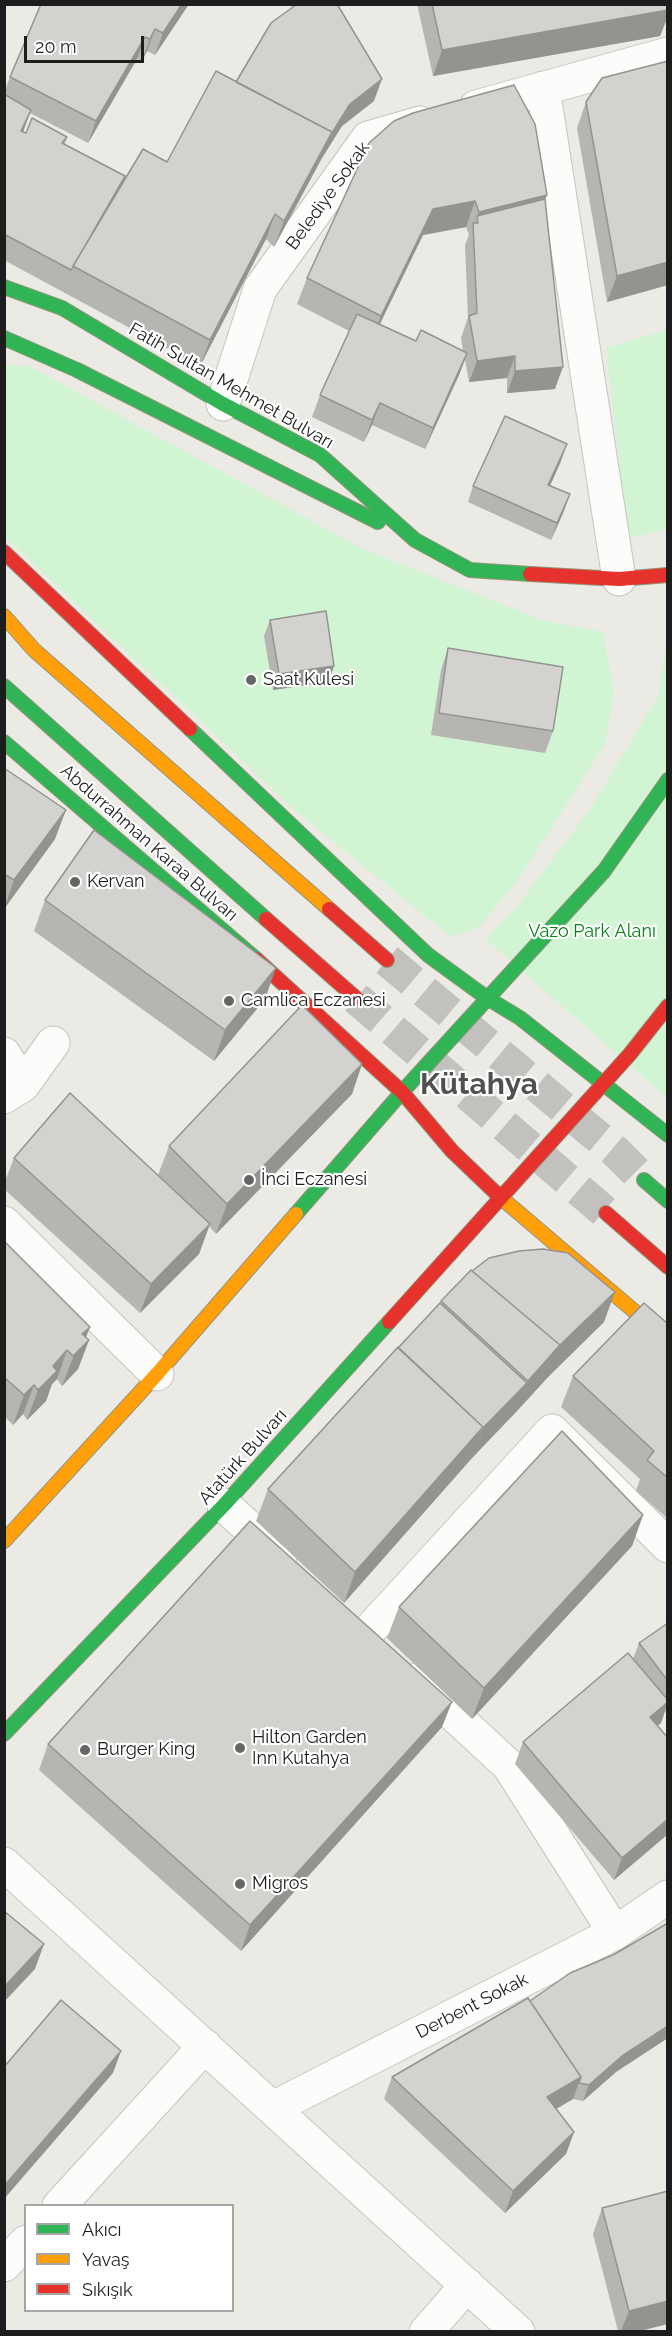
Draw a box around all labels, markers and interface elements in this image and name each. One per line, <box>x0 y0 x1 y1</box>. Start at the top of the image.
scale bar <box>27 24 147 62</box>
text: 20 m <box>35 36 77 57</box>
street label: Belediye Sokak <box>282 138 374 254</box>
street label: Fatih Sultan Mehmet Bulvarı <box>125 318 337 454</box>
place label: Saat Kulesi <box>263 669 354 691</box>
marker: Saat Kulesi <box>244 673 258 687</box>
street label: Abdurrahman Karaa Bulvarı <box>56 760 242 926</box>
place label: Kervan <box>87 871 145 893</box>
marker: Kervan <box>68 875 82 889</box>
park label: Vazo Park Alanı <box>528 921 656 943</box>
place label: Camlica Eczanesi <box>241 990 386 1012</box>
marker: Camlica Eczanesi <box>222 994 236 1008</box>
district label: Kütahya <box>420 1067 538 1103</box>
place label: İnci Eczanesi <box>261 1169 367 1191</box>
marker: İnci Eczanesi <box>242 1173 256 1187</box>
street label: Atatürk Bulvarı <box>194 1405 292 1509</box>
place label: Hilton Garden Inn Kutahya <box>252 1727 367 1770</box>
place label: Burger King <box>97 1739 195 1761</box>
marker: Hilton Garden Inn Kutahya <box>233 1741 247 1755</box>
marker: Burger King <box>78 1743 92 1757</box>
place label: Migros <box>252 1873 308 1895</box>
marker: Migros <box>233 1877 247 1891</box>
street label: Derbent Sokak <box>412 1968 532 2044</box>
legend <box>24 2204 234 2312</box>
text: Akıcı <box>82 2219 121 2240</box>
text: Yavaş <box>82 2249 129 2270</box>
text: Sıkışık <box>82 2279 132 2300</box>

